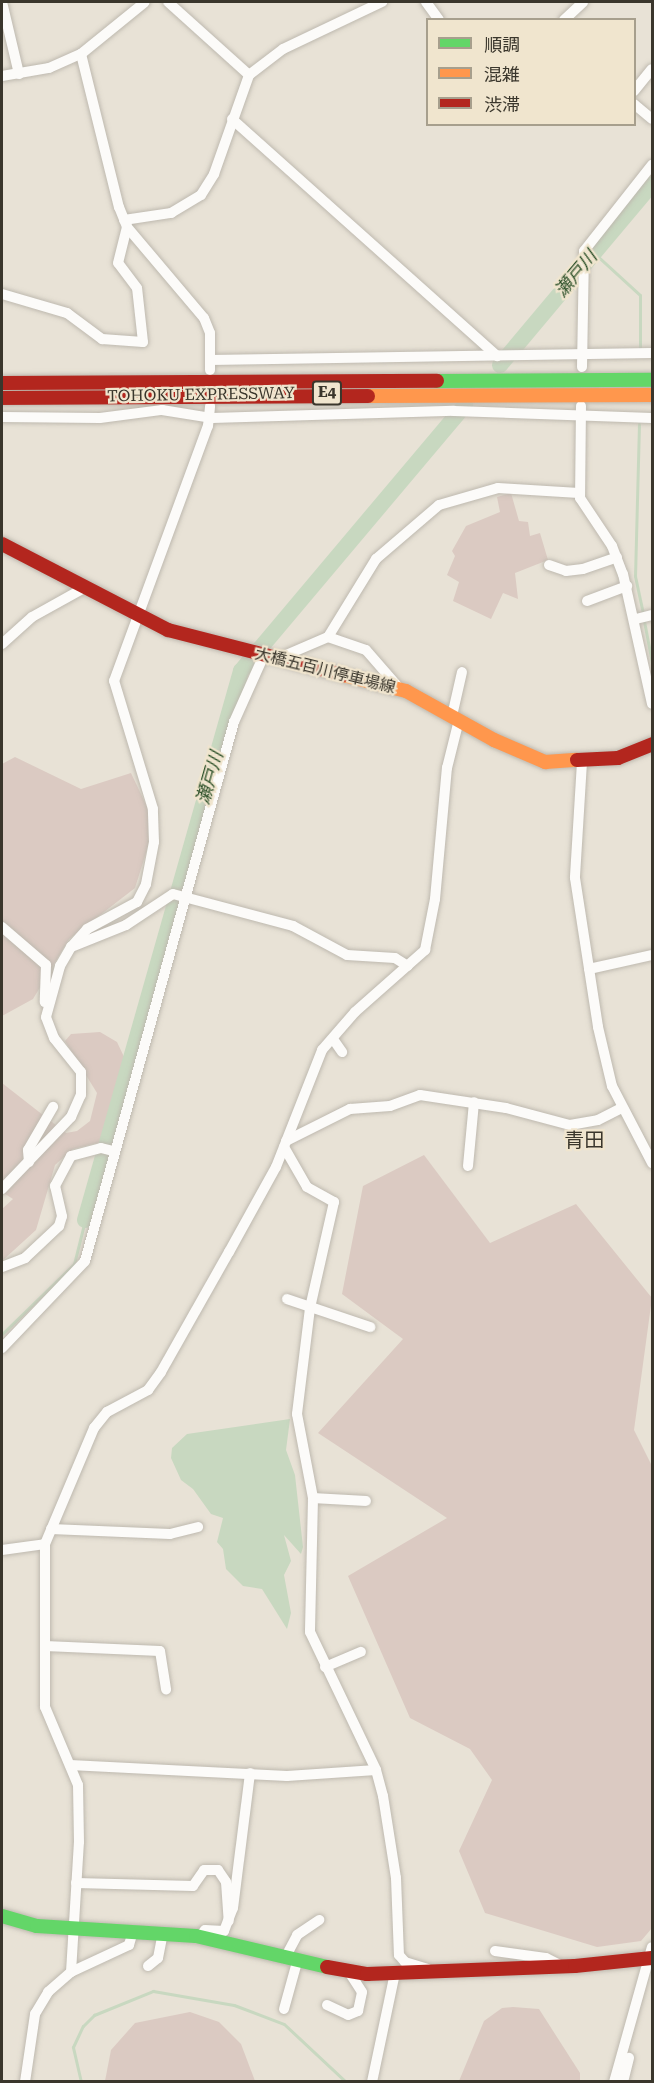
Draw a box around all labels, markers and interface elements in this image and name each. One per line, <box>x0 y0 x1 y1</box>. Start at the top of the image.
legend <box>426 18 636 126</box>
text: 順調 <box>484 34 520 55</box>
text: 混雑 <box>484 64 520 85</box>
text: 渋滞 <box>484 94 520 115</box>
water label: 瀬戸川 <box>550 246 602 302</box>
road number: E4 <box>310 381 344 405</box>
street label: TOHOKU EXPRESSWAY <box>107 384 295 406</box>
street label: 大橋五百川停車場線 <box>253 644 397 698</box>
water label: 瀬戸川 <box>192 749 228 807</box>
district label: 青田 <box>564 1128 604 1152</box>

